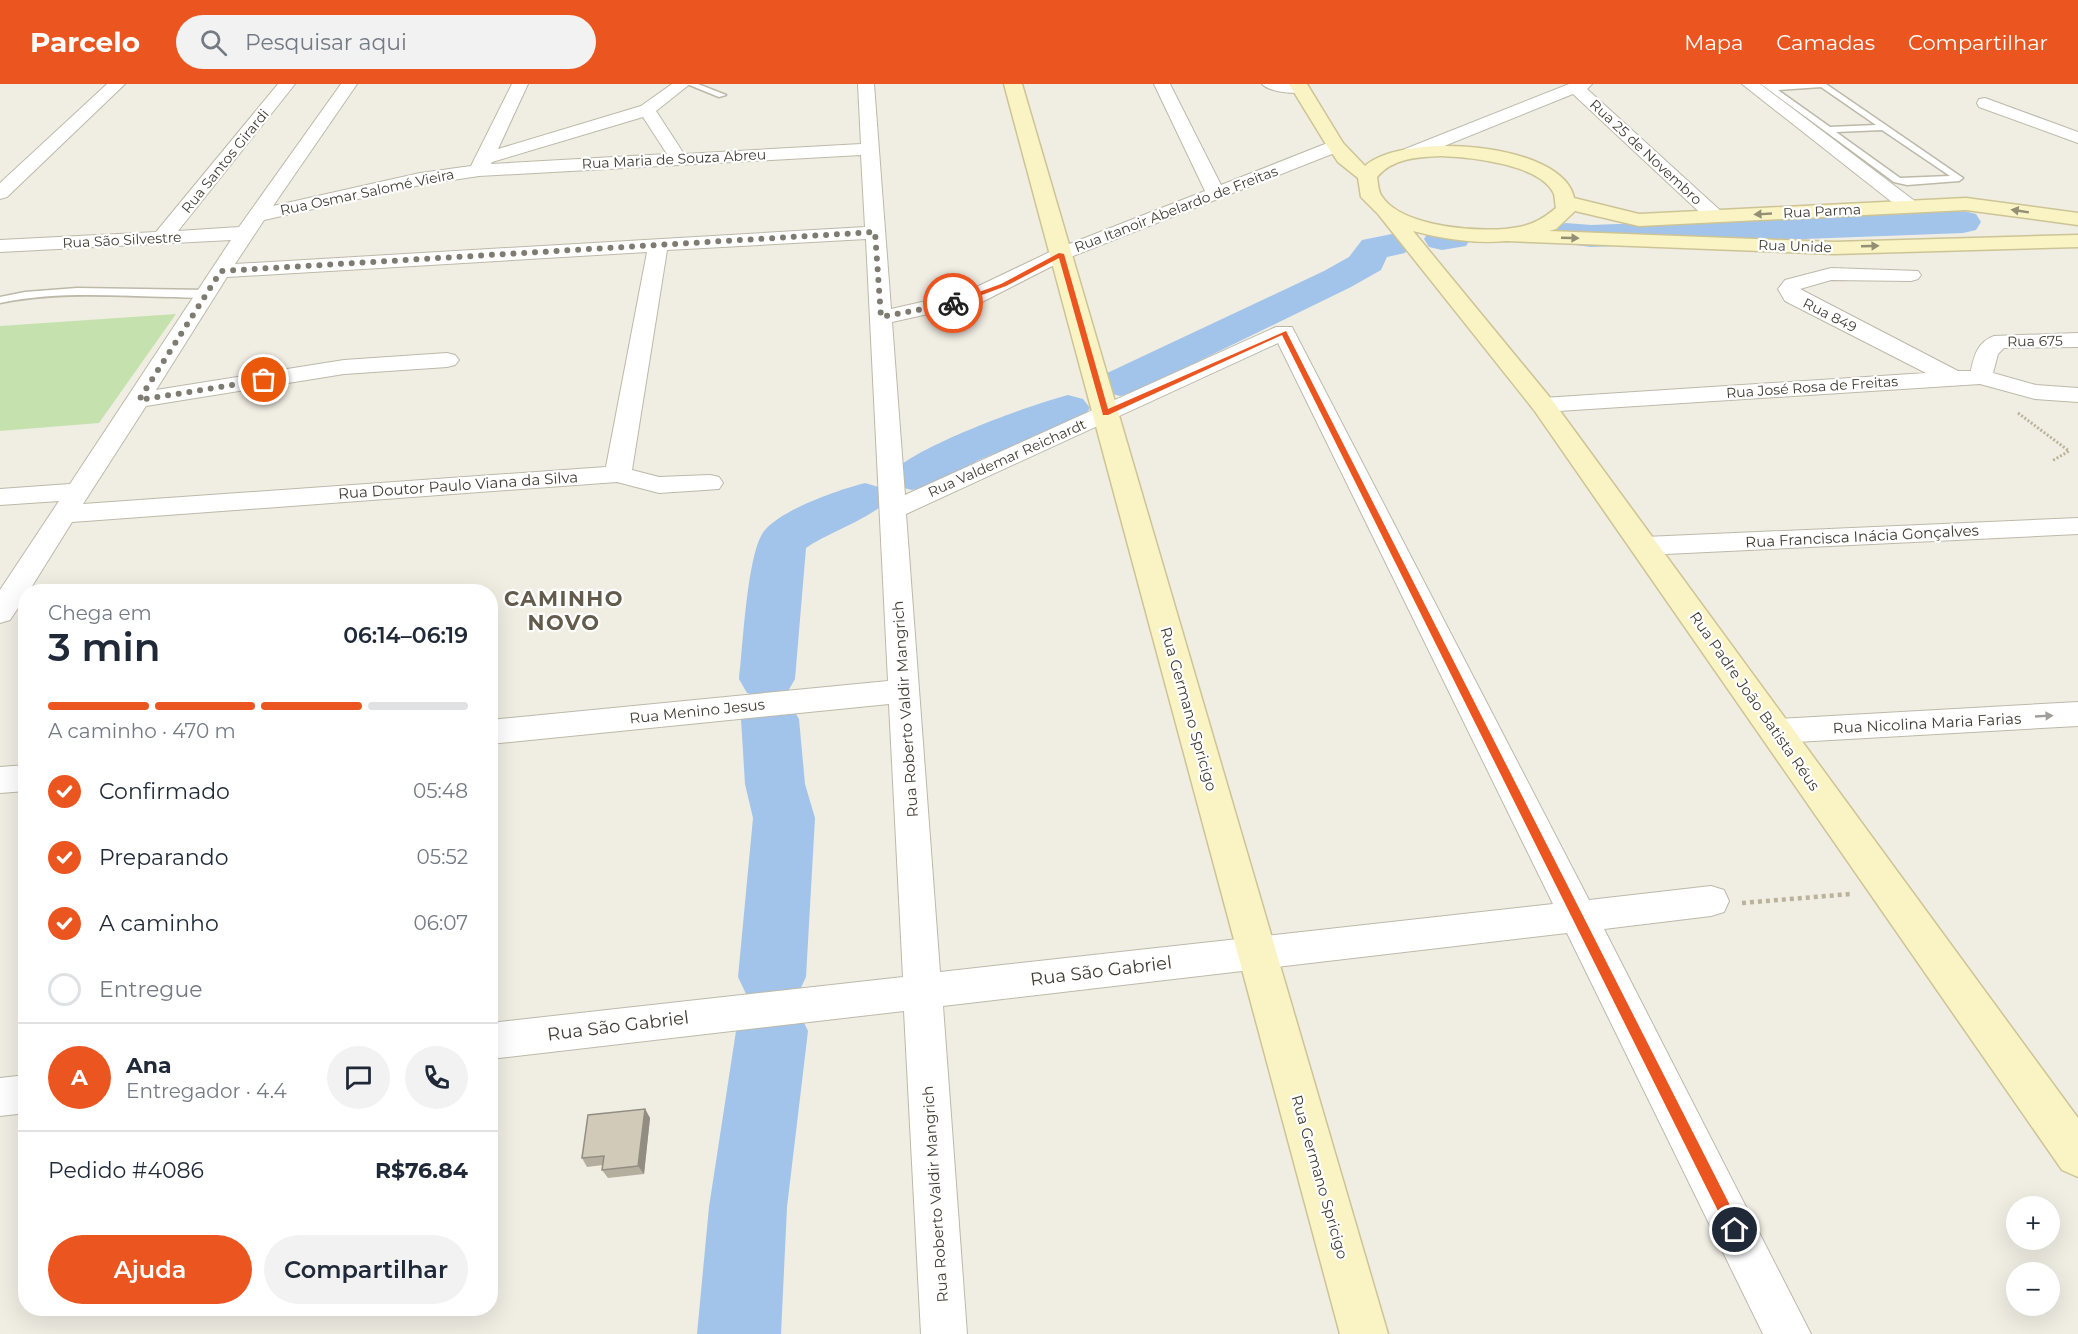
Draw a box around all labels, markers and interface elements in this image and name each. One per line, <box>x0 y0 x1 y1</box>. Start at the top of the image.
search box <box>176 15 596 69</box>
text: Parcelo <box>30 25 140 59</box>
icon: search <box>197 26 230 59</box>
text: Pesquisar aqui <box>245 29 407 56</box>
text: Mapa <box>1684 30 1743 55</box>
text: Camadas <box>1776 30 1875 55</box>
text: Compartilhar <box>1908 30 2048 55</box>
street label: Rua 25 de Novembro <box>1586 95 1706 209</box>
street label: Rua Santos Girardi <box>177 105 273 217</box>
street label: Rua Maria de Souza Abreu <box>581 145 767 173</box>
street label: Rua Itanoir Abelardo de Freitas <box>1072 162 1280 256</box>
street label: Rua Osmar Salomé Vieira <box>278 165 456 219</box>
street label: Rua Parma <box>1782 200 1862 222</box>
one-way arrow <box>2010 206 2029 215</box>
one-way arrow <box>1753 210 1772 219</box>
street label: Rua São Silvestre <box>62 228 182 252</box>
one-way arrow <box>1560 233 1579 243</box>
street label: Rua Unide <box>1758 236 1832 256</box>
one-way arrow <box>1860 242 1879 251</box>
courier <box>923 273 983 333</box>
icon: bike <box>937 287 970 320</box>
street label: Rua 849 <box>1800 294 1860 336</box>
street label: Rua 675 <box>2007 332 2063 350</box>
pin <box>238 354 289 405</box>
icon: bag <box>247 363 280 396</box>
street label: Rua José Rosa de Freitas <box>1725 372 1899 402</box>
street label: Rua Valdemar Reichardt <box>925 415 1089 501</box>
street label: Rua Doutor Paulo Viana da Silva <box>337 467 579 503</box>
street label: Rua Francisca Inácia Gonçalves <box>1745 520 1979 552</box>
district label: CAMINHO NOVO <box>504 586 624 635</box>
street label: Rua Roberto Valdir Mangrich <box>888 600 922 818</box>
text: Chega em <box>48 601 152 625</box>
street label: Rua Padre João Batista Réus <box>1686 608 1824 794</box>
text: 06:14–06:19 <box>343 622 468 649</box>
text: 3 min <box>48 623 161 671</box>
street label: Rua Germano Spricigo <box>1156 625 1222 793</box>
street label: Rua Menino Jesus <box>628 694 766 728</box>
street label: Rua Nicolina Maria Farias <box>1832 709 2022 737</box>
one-way arrow <box>2034 711 2053 720</box>
text: A caminho · 470 m <box>48 719 236 743</box>
icon: check <box>48 775 81 808</box>
text: Confirmado <box>99 778 230 805</box>
text: 05:48 <box>413 779 468 803</box>
icon: check <box>48 841 81 874</box>
text: Preparando <box>99 844 228 871</box>
text: 05:52 <box>417 845 468 869</box>
icon: check <box>48 907 81 940</box>
text: A caminho <box>99 910 219 937</box>
text: 06:07 <box>413 911 468 935</box>
street label: Rua São Gabriel <box>1029 951 1173 991</box>
text: Entregue <box>99 976 203 1003</box>
street label: Rua São Gabriel <box>546 1006 690 1046</box>
button: chat <box>327 1046 390 1109</box>
button: phone <box>405 1046 468 1109</box>
text: Ana <box>126 1052 172 1079</box>
text: A <box>71 1064 88 1091</box>
text: Entregador · 4.4 <box>126 1079 287 1103</box>
street label: Rua Roberto Valdir Mangrich <box>918 1085 952 1303</box>
street label: Rua Germano Spricigo <box>1287 1093 1353 1261</box>
text: Pedido #4086 <box>48 1157 204 1184</box>
text: R$76.84 <box>375 1157 468 1184</box>
map controls <box>2006 1196 2060 1316</box>
button: + <box>2006 1196 2060 1250</box>
pin <box>1709 1204 1760 1255</box>
icon: home <box>1718 1213 1751 1246</box>
button: Ajuda <box>48 1235 252 1304</box>
button: Compartilhar <box>264 1235 468 1304</box>
button: − <box>2006 1262 2060 1316</box>

